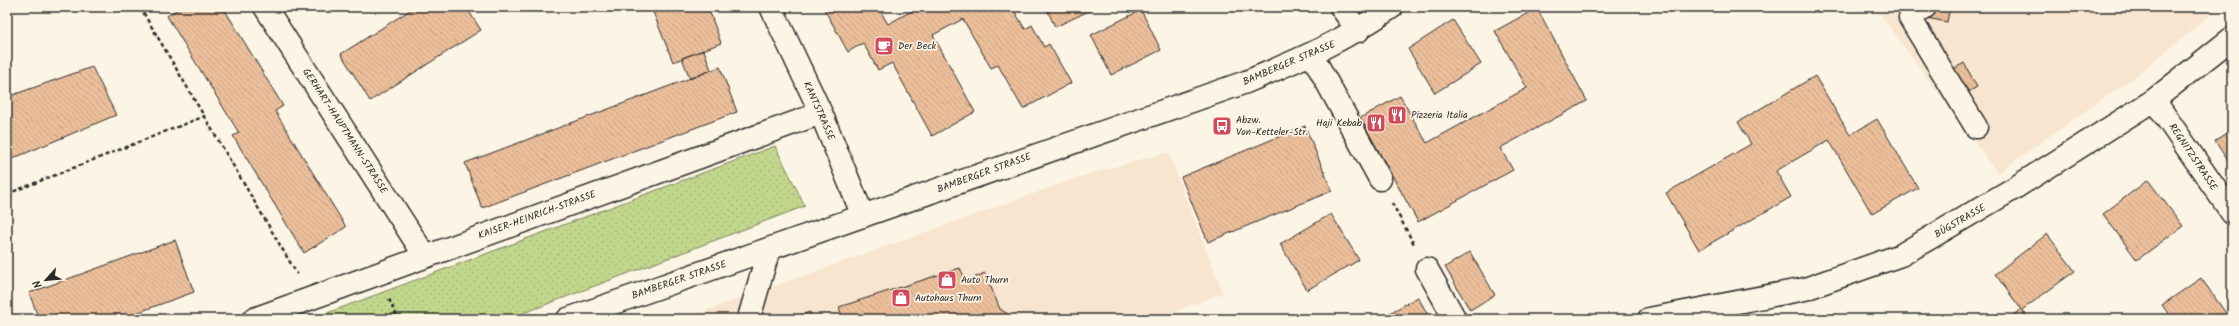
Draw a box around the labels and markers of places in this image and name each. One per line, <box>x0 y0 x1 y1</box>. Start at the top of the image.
cafe icon: Der Beck <box>873 35 895 57</box>
place label: Der Beck <box>898 38 937 54</box>
restaurant icon: Pizzeria Italia <box>1386 104 1408 126</box>
place label: Pizzeria Italia <box>1411 107 1468 123</box>
place label: Abzw. Von-Ketteler-Str. <box>1236 112 1308 140</box>
restaurant icon: Haji Kebab <box>1365 112 1387 134</box>
bus stop icon: Abzw. Von-Ketteler-Str. <box>1211 115 1233 137</box>
place label: Haji Kebab <box>1316 115 1363 131</box>
shop icon: Auto Thurn <box>936 269 958 291</box>
place label: Auto Thurn <box>961 272 1008 288</box>
shop icon: Autohaus Thurn <box>890 287 912 309</box>
place label: Autohaus Thurn <box>915 290 982 306</box>

